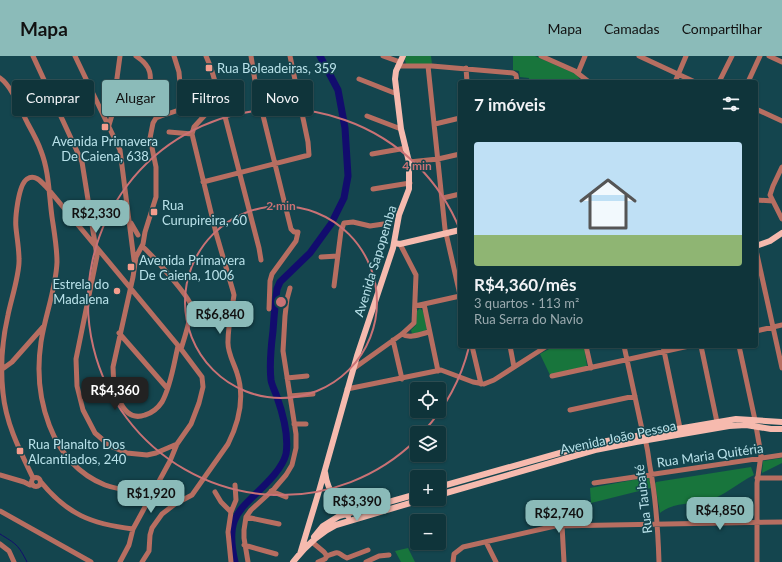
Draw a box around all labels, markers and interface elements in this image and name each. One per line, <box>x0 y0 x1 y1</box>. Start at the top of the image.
text: Mapa <box>20 17 68 40</box>
text: Mapa <box>547 20 582 37</box>
text: Camadas <box>604 20 660 37</box>
text: Compartilhar <box>682 20 762 37</box>
place label: Rua Boleadeiras, 359 <box>217 60 337 76</box>
marker: Rua Boleadeiras, 359 <box>204 63 214 73</box>
chip: Comprar <box>12 80 94 116</box>
chip: Alugar <box>102 80 169 116</box>
chip: Filtros <box>177 80 244 116</box>
chip: Novo <box>252 80 313 116</box>
icon: filters <box>720 93 742 115</box>
text: 7 imóveis <box>474 94 546 115</box>
marker: Avenida Primavera De Caiena, 638 <box>100 122 110 132</box>
place label: Avenida Primavera De Caiena, 638 <box>52 133 158 164</box>
text: 4 min <box>402 158 432 173</box>
icon: home <box>572 168 644 240</box>
place label: Rua Curupireira, 60 <box>162 197 248 228</box>
text: 2 min <box>266 198 296 213</box>
pin: R$2,330 <box>59 200 133 234</box>
street label: Avenida Sapopemba <box>350 203 400 319</box>
text: R$2,330 <box>71 205 121 221</box>
marker: Rua Curupireira, 60 <box>149 207 159 217</box>
place label: Avenida Primavera De Caiena, 1006 <box>139 252 245 283</box>
marker: Avenida Primavera De Caiena, 1006 <box>126 262 136 272</box>
text: R$4,360/mês <box>474 274 576 295</box>
place label: Estrela do Madalena <box>52 276 109 307</box>
marker: Estrela do Madalena <box>112 286 122 296</box>
centre of rings <box>274 295 288 309</box>
text: 3 quartos · 113 m² <box>474 295 579 311</box>
pin: R$6,840 <box>183 301 257 335</box>
text: R$6,840 <box>195 306 245 322</box>
text: Rua Serra do Navio <box>474 311 583 327</box>
pin: R$4,360 <box>78 377 152 411</box>
text: R$4,360 <box>90 382 140 398</box>
map controls <box>410 382 446 550</box>
button: locate <box>410 382 446 418</box>
street label: Avenida João Pessoa <box>559 417 677 457</box>
button: layers <box>410 426 446 462</box>
place label: Rua Planalto Dos Alcantilados, 240 <box>28 436 127 467</box>
street label: Rua Maria Quitéria <box>656 440 764 470</box>
marker: Rua Planalto Dos Alcantilados, 240 <box>15 446 25 456</box>
street label: Rua Taubaté <box>631 463 655 535</box>
button: + <box>410 470 446 506</box>
pin: R$1,920 <box>114 480 188 514</box>
text: R$1,920 <box>126 485 176 501</box>
pin: R$3,390 <box>320 488 394 522</box>
text: R$3,390 <box>332 493 382 509</box>
pin: R$4,850 <box>683 497 757 531</box>
pin: R$2,740 <box>522 500 596 534</box>
text: R$4,850 <box>695 502 745 518</box>
text: R$2,740 <box>534 505 584 521</box>
button: − <box>410 514 446 550</box>

